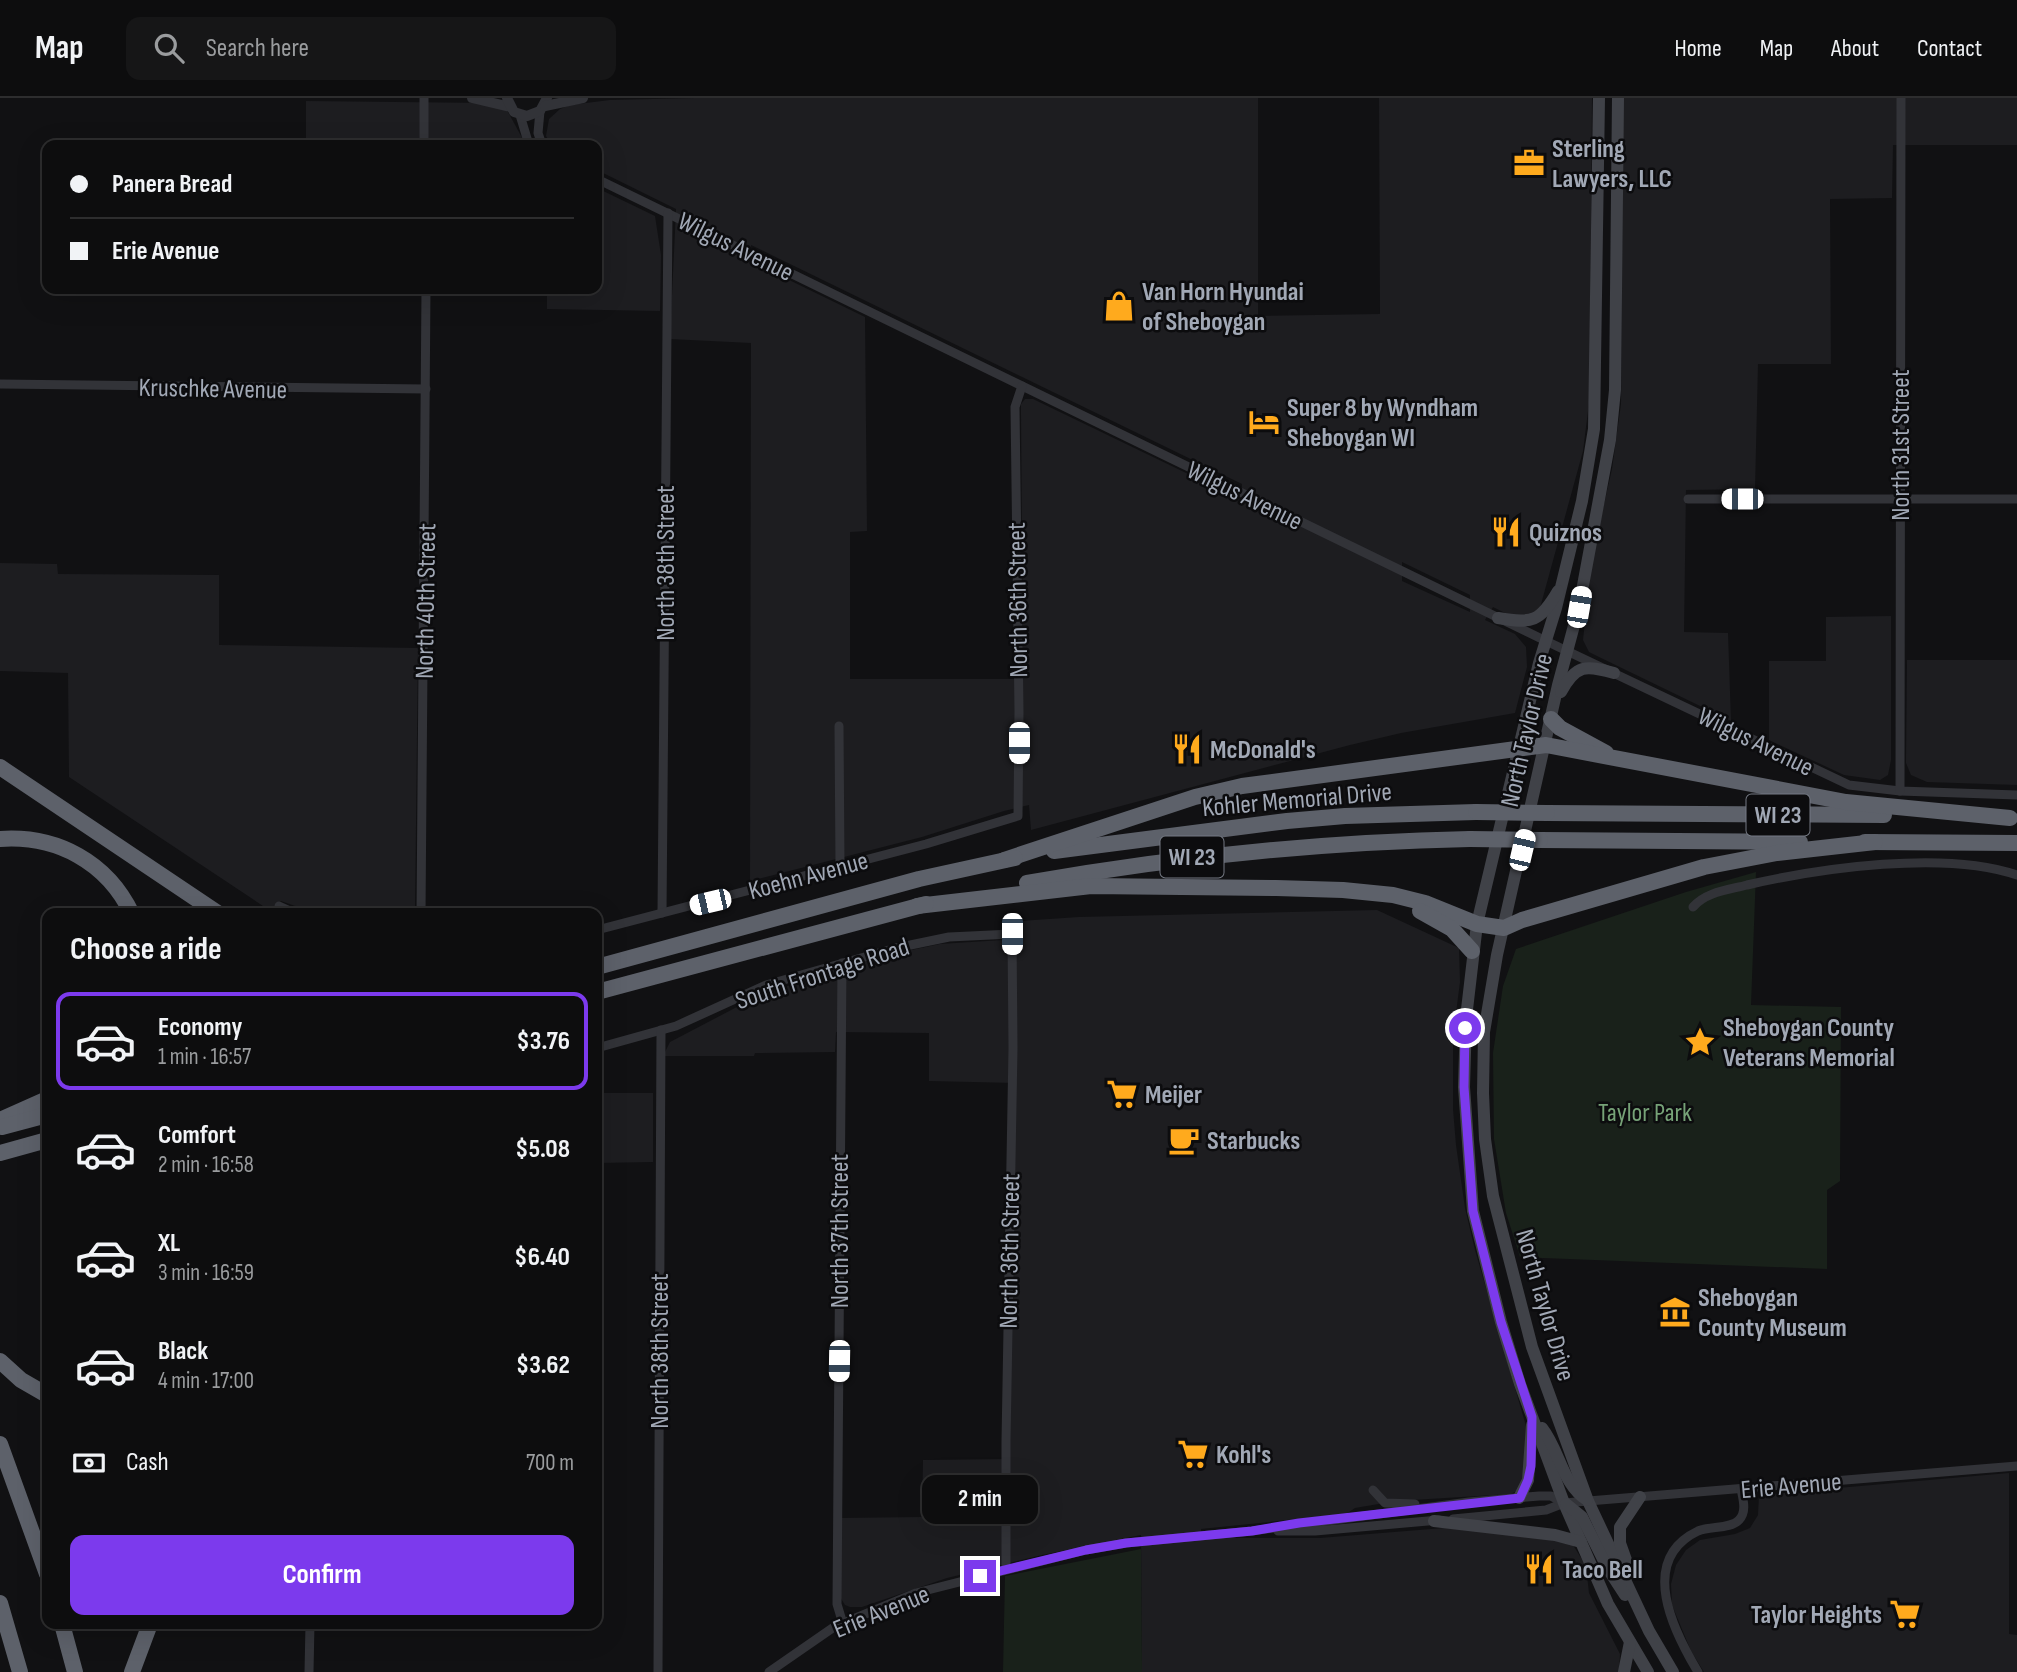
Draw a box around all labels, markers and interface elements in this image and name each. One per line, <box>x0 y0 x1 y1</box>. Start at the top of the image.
search box <box>126 17 616 80</box>
text: Map <box>35 28 84 68</box>
icon: search <box>150 29 188 67</box>
text: Search here <box>206 33 309 64</box>
text: Home <box>1674 34 1722 63</box>
text: Map <box>1760 34 1793 63</box>
text: About <box>1831 34 1879 63</box>
text: Contact <box>1917 34 1982 63</box>
place label: Sterling Lawyers, LLC <box>1552 134 1672 195</box>
office icon: Sterling Lawyers, LLC <box>1512 146 1546 180</box>
text: Panera Bread <box>112 169 232 200</box>
street label: Wilgus Avenue <box>672 206 798 289</box>
text: Erie Avenue <box>112 236 219 267</box>
place label: Van Horn Hyundai of Sheboygan <box>1142 277 1304 338</box>
shop icon: Van Horn Hyundai of Sheboygan <box>1102 289 1136 323</box>
street label: North 31st Street <box>1886 369 1917 521</box>
street label: Kruschke Avenue <box>138 373 287 406</box>
place label: Super 8 by Wyndham Sheboygan WI <box>1287 393 1478 454</box>
hotel icon: Super 8 by Wyndham Sheboygan WI <box>1247 405 1281 439</box>
street label: Wilgus Avenue <box>1181 455 1307 538</box>
street label: North 38th Street <box>651 485 682 641</box>
car <box>1722 489 1764 510</box>
restaurant icon: Quiznos <box>1489 515 1523 549</box>
place label: Quiznos <box>1529 518 1602 549</box>
street label: North 36th Street <box>1002 522 1035 678</box>
street label: North 40th Street <box>410 523 443 679</box>
car <box>1566 584 1593 630</box>
street label: North Taylor Drive <box>1495 651 1560 810</box>
street label: Wilgus Avenue <box>1692 701 1818 784</box>
car <box>1009 722 1030 764</box>
restaurant icon: McDonald's <box>1170 732 1204 766</box>
place label: McDonald's <box>1210 735 1316 766</box>
street label: Kohler Memorial Drive <box>1201 777 1393 824</box>
road number: WI 23 <box>1746 794 1810 836</box>
car <box>1508 827 1537 873</box>
road number: WI 23 <box>1160 836 1224 878</box>
street label: Koehn Avenue <box>745 846 872 907</box>
car <box>688 887 733 917</box>
car <box>1002 913 1023 955</box>
text: Choose a ride <box>70 930 222 969</box>
street label: South Frontage Road <box>732 932 913 1017</box>
icon: car <box>74 1010 137 1073</box>
text: Economy <box>158 1012 242 1043</box>
route start <box>1449 1012 1481 1044</box>
place label: Sheboygan County Veterans Memorial <box>1723 1013 1895 1074</box>
place icon: Sheboygan County Veterans Memorial <box>1683 1025 1717 1059</box>
text: $3.76 <box>517 1026 570 1057</box>
text: 1 min · 16:57 <box>158 1043 251 1071</box>
supermarket icon: Meijer <box>1105 1077 1139 1111</box>
place label: Meijer <box>1145 1080 1202 1111</box>
park label: Taylor Park <box>1598 1098 1692 1129</box>
icon: car <box>74 1118 137 1181</box>
text: Comfort <box>158 1120 236 1151</box>
cafe icon: Starbucks <box>1167 1123 1201 1157</box>
place label: Starbucks <box>1207 1126 1300 1157</box>
text: $5.08 <box>515 1134 570 1165</box>
text: 2 min · 16:58 <box>158 1151 254 1179</box>
street label: North 37th Street <box>825 1154 856 1308</box>
street label: North 36th Street <box>994 1173 1027 1329</box>
icon: car <box>74 1226 137 1289</box>
street label: North Taylor Drive <box>1508 1226 1581 1385</box>
text: XL <box>158 1228 180 1259</box>
text: $6.40 <box>514 1242 570 1273</box>
text: 3 min · 16:59 <box>158 1259 254 1287</box>
street label: North 38th Street <box>645 1273 676 1429</box>
place label: Sheboygan County Museum <box>1698 1283 1847 1344</box>
museum icon: Sheboygan County Museum <box>1658 1295 1692 1329</box>
icon: car <box>74 1334 137 1397</box>
text: Black <box>158 1336 208 1367</box>
car <box>829 1340 850 1382</box>
text: $3.62 <box>516 1350 570 1381</box>
text: 4 min · 17:00 <box>158 1367 254 1395</box>
supermarket icon: Kohl's <box>1176 1437 1210 1471</box>
place label: Kohl's <box>1216 1440 1271 1471</box>
icon: cash <box>70 1444 108 1482</box>
text: Cash <box>126 1447 169 1478</box>
text: 700 m <box>526 1449 574 1477</box>
street label: Erie Avenue <box>1739 1467 1843 1506</box>
callout: 2 min <box>922 1474 1038 1524</box>
text: 2 min <box>958 1485 1002 1513</box>
button: Confirm <box>70 1535 574 1615</box>
restaurant icon: Taco Bell <box>1522 1552 1556 1586</box>
place label: Taco Bell <box>1562 1555 1643 1586</box>
route end <box>964 1560 996 1592</box>
street label: Erie Avenue <box>829 1579 934 1646</box>
supermarket icon: Taylor Heights <box>1888 1597 1922 1631</box>
place label: Taylor Heights <box>1751 1600 1882 1631</box>

